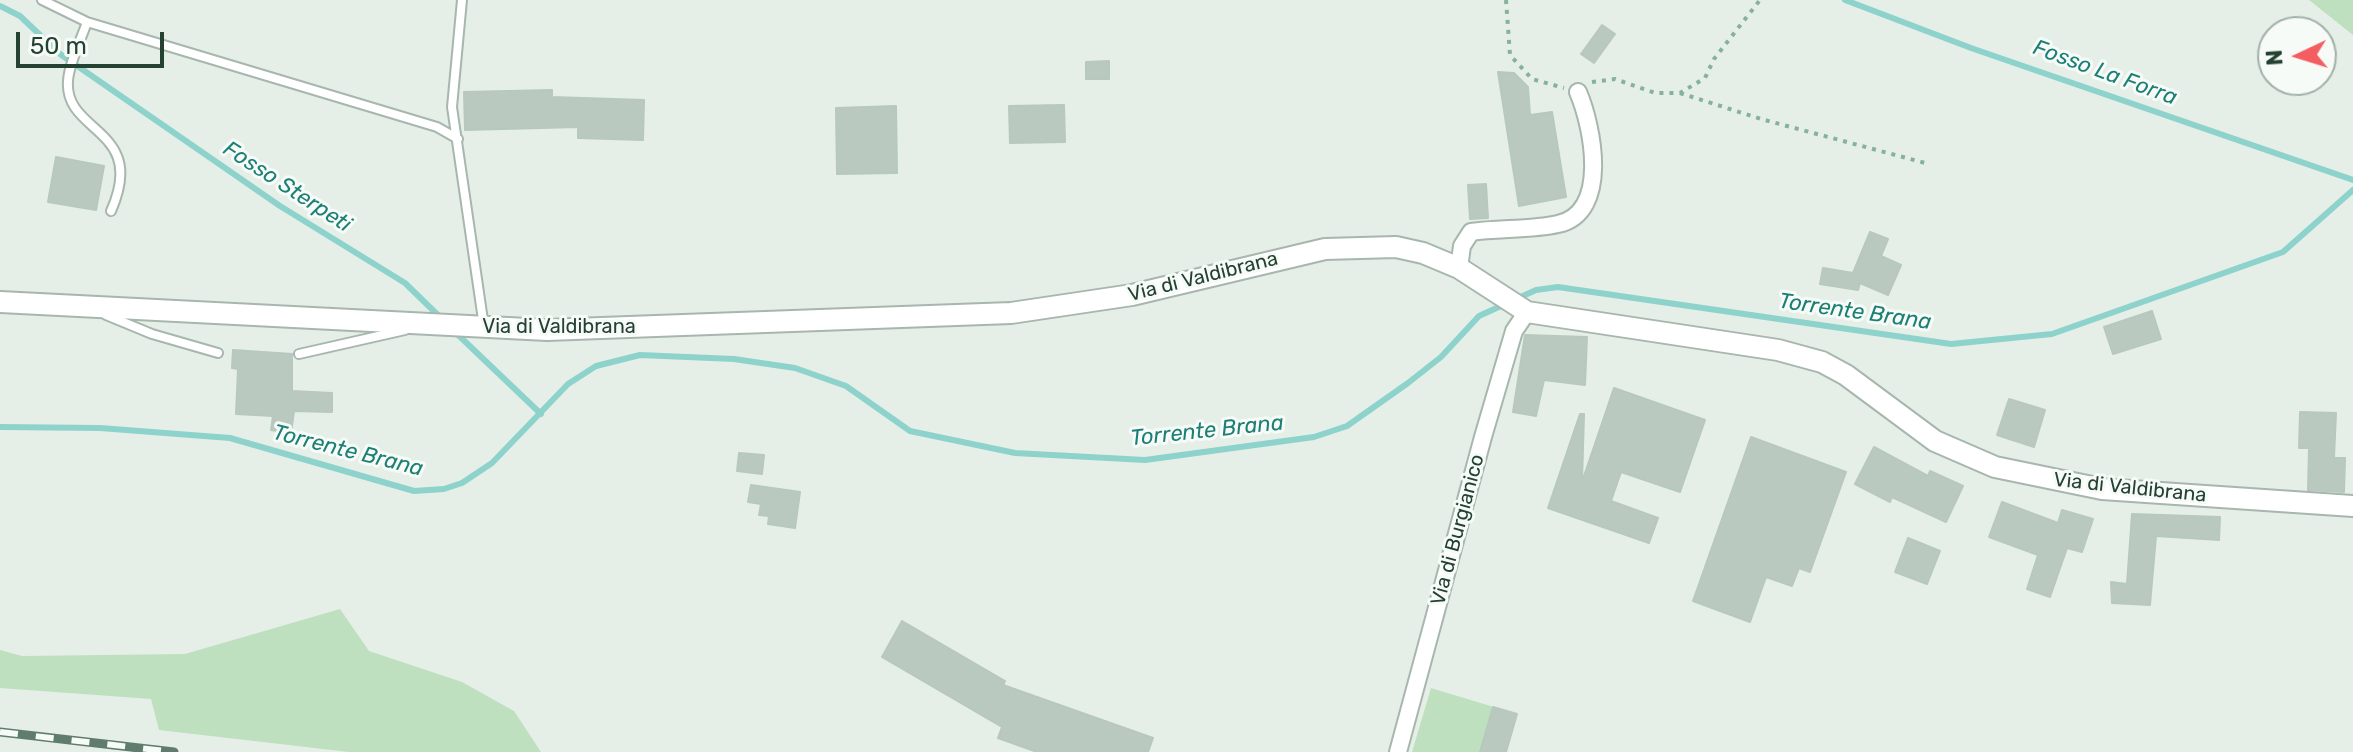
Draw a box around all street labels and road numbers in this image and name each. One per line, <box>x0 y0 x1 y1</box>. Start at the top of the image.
street label: Via di Valdibrana <box>1126 247 1280 307</box>
street label: Via di Valdibrana <box>482 315 636 339</box>
street label: Via di Burgianico <box>1426 452 1490 608</box>
street label: Via di Valdibrana <box>2052 468 2208 508</box>

